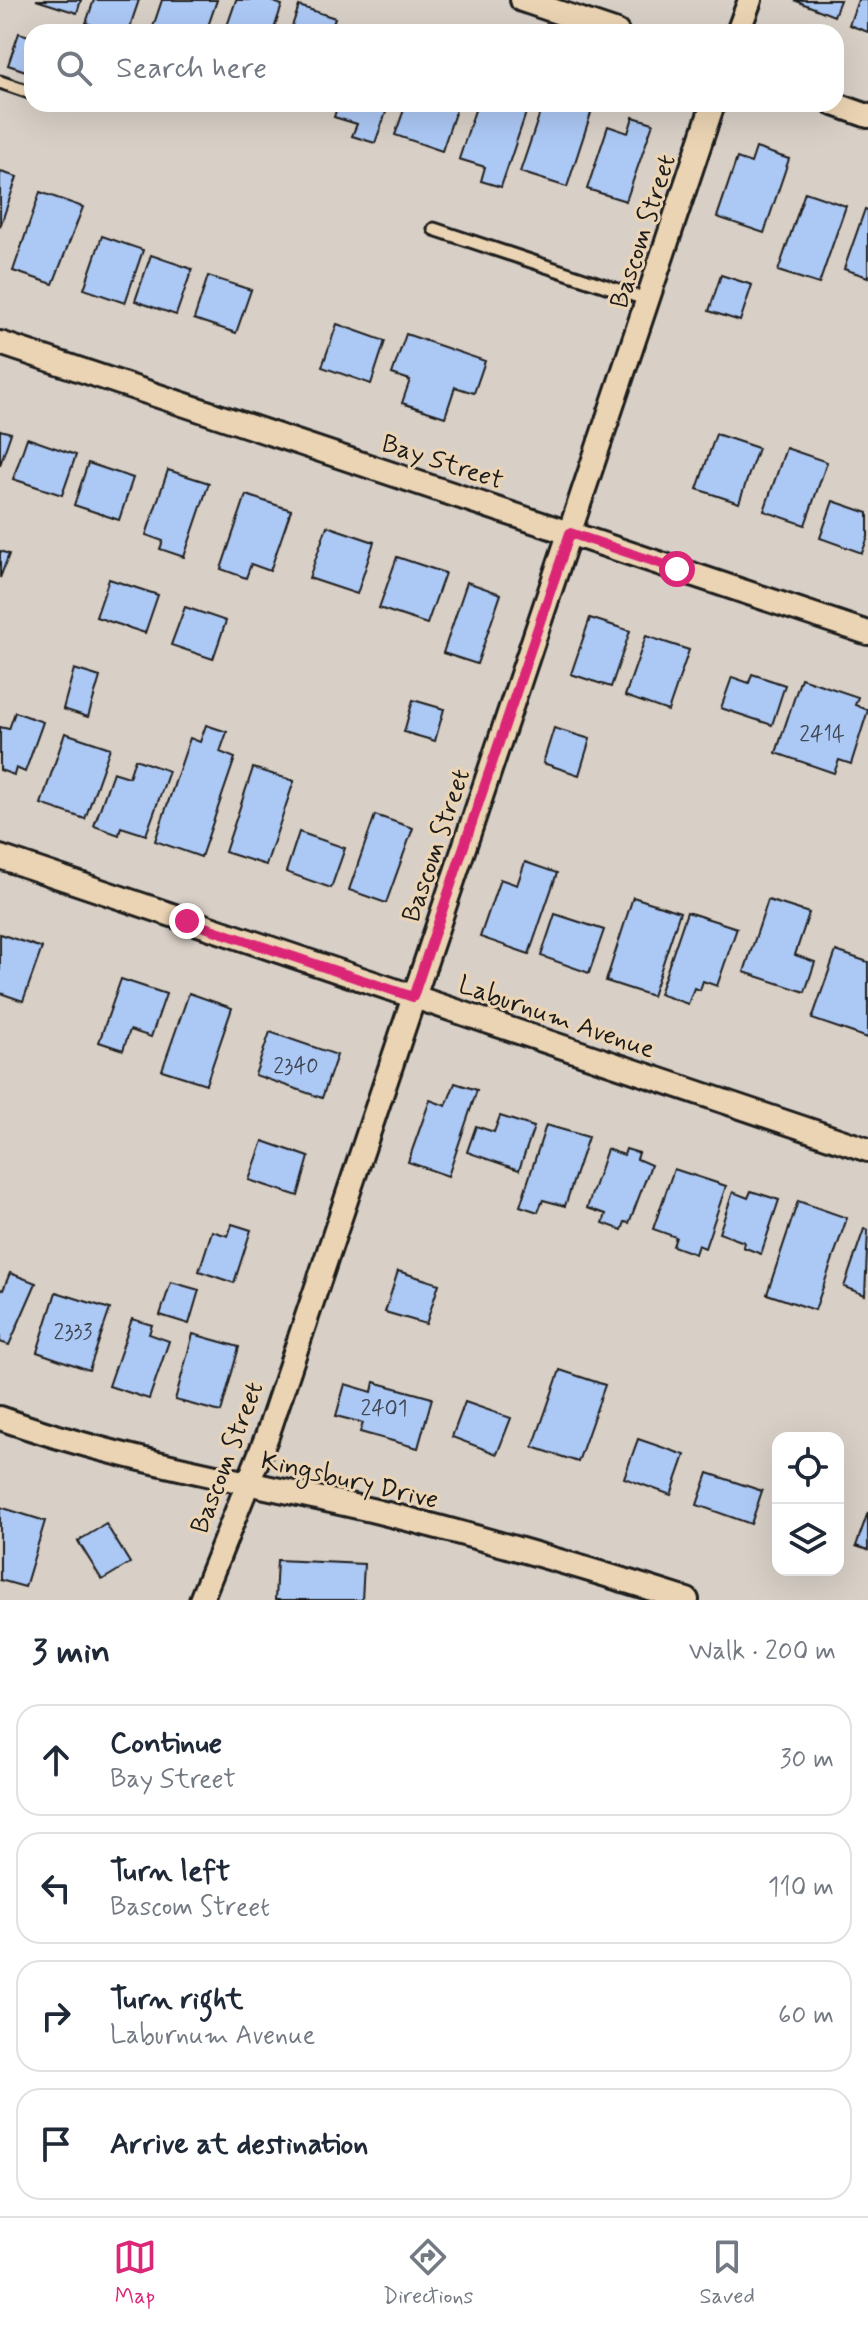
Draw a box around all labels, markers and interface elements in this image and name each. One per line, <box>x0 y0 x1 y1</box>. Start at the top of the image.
search box <box>24 24 844 112</box>
icon: search <box>52 46 96 90</box>
text: Search here <box>116 49 267 88</box>
street label: Bascom Street <box>603 150 685 313</box>
street label: Bay Street <box>377 427 507 499</box>
route start <box>659 551 695 587</box>
house number: 2414 <box>799 721 845 749</box>
street label: Bascom Street <box>395 764 479 927</box>
route end <box>169 903 205 939</box>
street label: Laburnum Avenue <box>454 968 659 1067</box>
house number: 2340 <box>273 1053 319 1081</box>
house number: 2333 <box>53 1319 93 1347</box>
street label: Bascom Street <box>183 1377 272 1538</box>
house number: 2401 <box>360 1395 408 1423</box>
map controls <box>772 1432 844 1576</box>
button: locate <box>772 1432 844 1504</box>
street label: Kingsbury Drive <box>257 1444 441 1520</box>
button: layers <box>772 1504 844 1576</box>
text: 3 min <box>32 1630 110 1675</box>
text: Walk · 200 m <box>689 1635 836 1669</box>
text: Continue <box>110 1724 222 1763</box>
icon: ahead <box>34 1738 78 1782</box>
text: 30 m <box>780 1743 834 1777</box>
text: Bay Street <box>110 1763 236 1797</box>
text: Turn left <box>110 1852 230 1891</box>
icon: left <box>34 1866 78 1910</box>
text: 110 m <box>768 1871 834 1905</box>
text: Bascom Street <box>110 1891 270 1925</box>
text: Turn right <box>110 1980 243 2019</box>
icon: right <box>34 1994 78 2038</box>
text: 60 m <box>778 1999 834 2033</box>
text: Laburnum Avenue <box>110 2019 315 2053</box>
icon: arrive <box>34 2122 78 2166</box>
text: Arrive at destination <box>110 2125 368 2164</box>
tab: Map <box>113 2235 157 2311</box>
tab: Directions <box>383 2235 473 2311</box>
tab: Saved <box>699 2235 755 2311</box>

